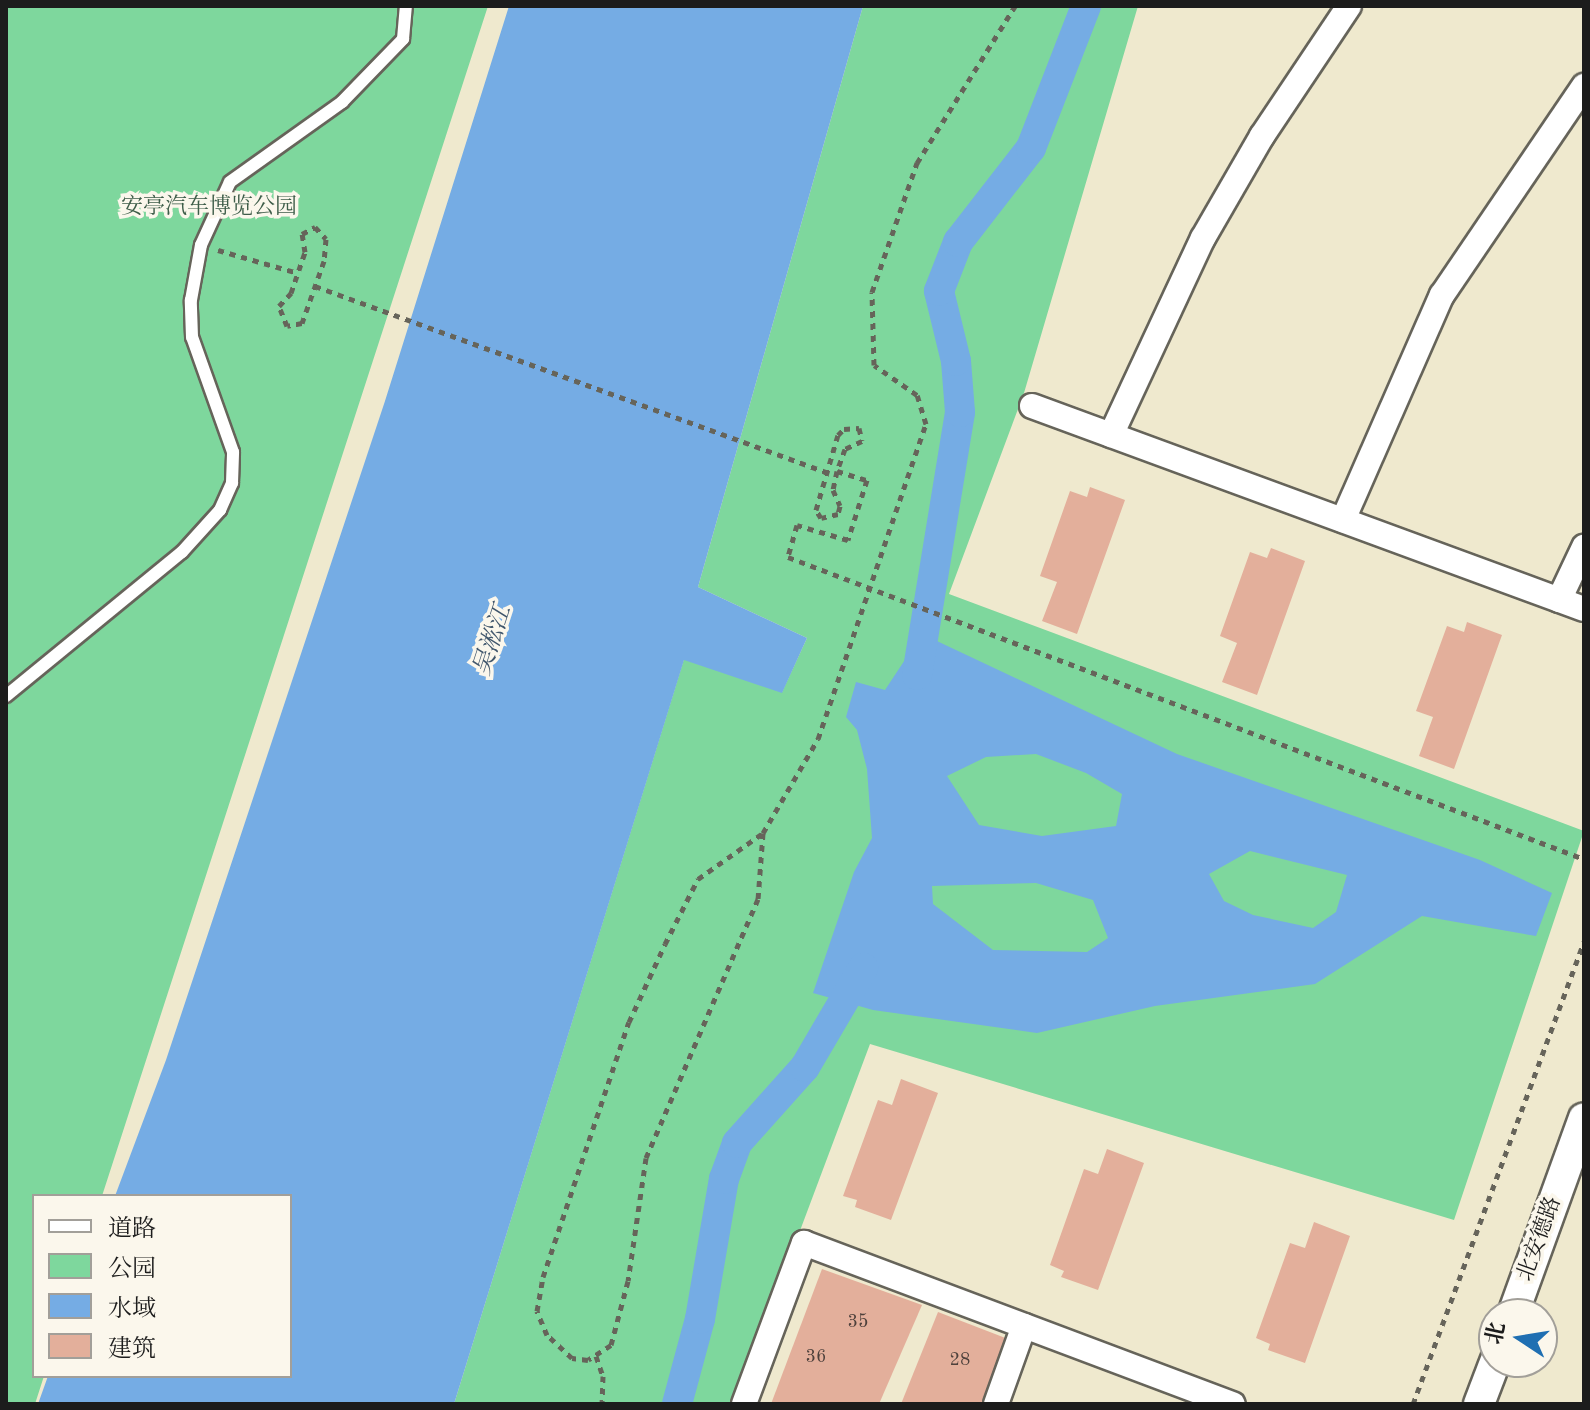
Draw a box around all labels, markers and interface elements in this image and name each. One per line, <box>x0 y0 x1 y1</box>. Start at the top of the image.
park label: 安亭汽车博览公园 <box>121 195 297 221</box>
water label: 吴淞江 <box>469 602 519 680</box>
street label: 北安德路 <box>1513 1193 1567 1285</box>
legend <box>32 1194 292 1378</box>
text: 道路 <box>108 1218 156 1242</box>
text: 公园 <box>108 1258 156 1282</box>
text: 水域 <box>108 1298 156 1322</box>
north arrow <box>1478 1298 1558 1378</box>
house number: 35 <box>848 1311 868 1333</box>
text: 北 <box>1483 1320 1510 1346</box>
text: 建筑 <box>108 1338 156 1362</box>
house number: 36 <box>806 1346 826 1368</box>
house number: 28 <box>950 1349 970 1371</box>

